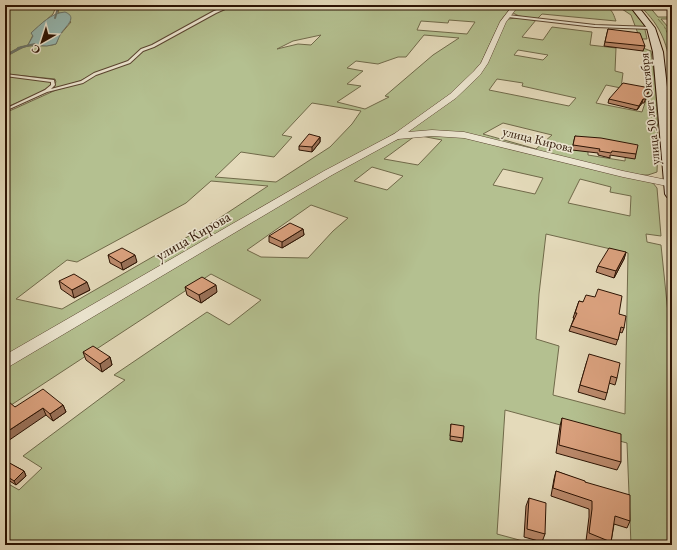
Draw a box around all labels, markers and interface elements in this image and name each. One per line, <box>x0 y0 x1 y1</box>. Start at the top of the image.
north arrow <box>22 22 62 62</box>
text: С <box>28 42 43 58</box>
street label: улица 50 лет Октября <box>635 52 664 166</box>
street label: улица Кирова <box>501 122 576 157</box>
street label: улица Кирова <box>152 206 234 265</box>

